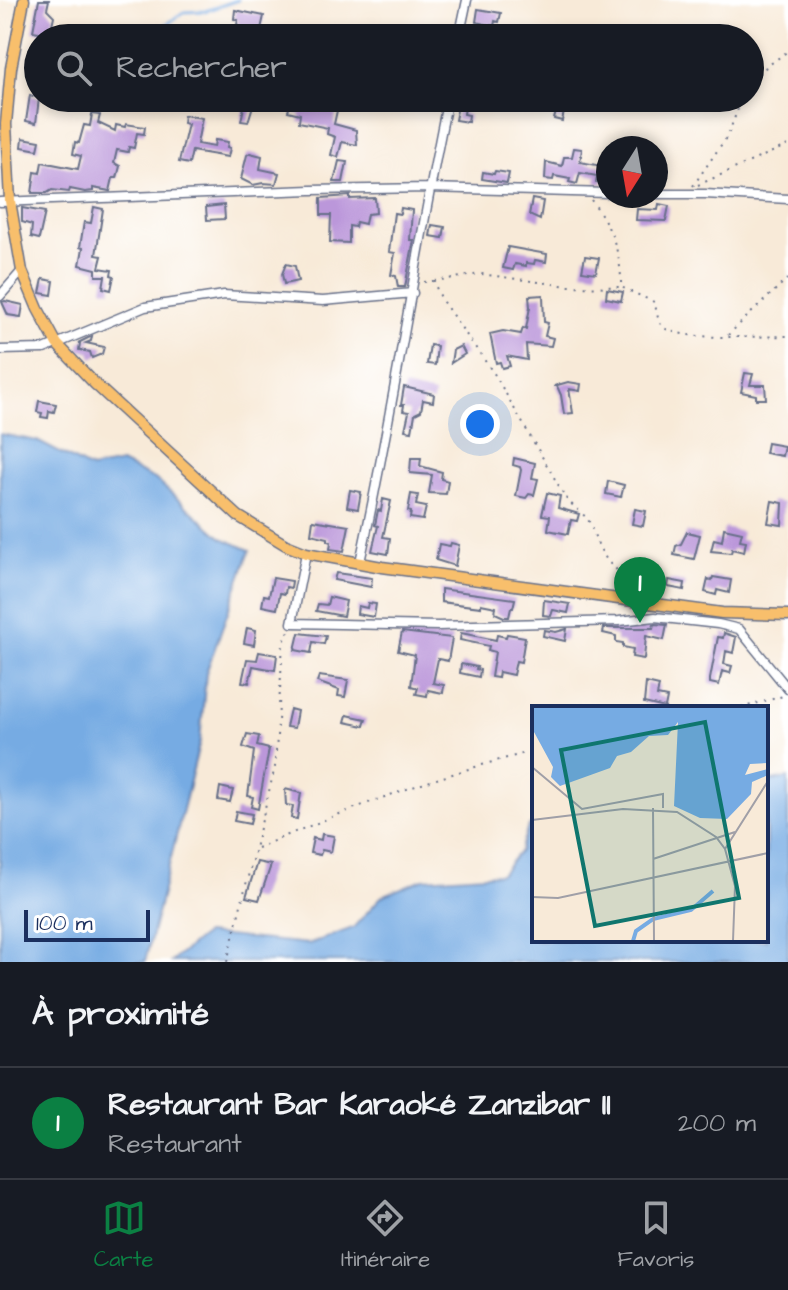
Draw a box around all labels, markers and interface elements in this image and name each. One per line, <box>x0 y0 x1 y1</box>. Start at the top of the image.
search box <box>24 24 764 112</box>
icon: search <box>52 46 96 90</box>
text: Rechercher <box>116 47 287 89</box>
north arrow <box>596 136 668 208</box>
your location <box>460 404 500 444</box>
pin: 1 <box>614 557 666 623</box>
inset map <box>532 706 768 942</box>
scale bar <box>24 906 150 942</box>
text: 100 m <box>36 908 93 939</box>
text: À proximité <box>32 990 209 1038</box>
text: Restaurant Bar Karaoké Zanzibar II <box>108 1084 611 1126</box>
text: 1 <box>56 1105 60 1141</box>
text: 200 m <box>678 1105 756 1141</box>
text: Restaurant <box>108 1126 242 1162</box>
tab: Carte <box>94 1196 153 1275</box>
tab: Itinéraire <box>341 1196 430 1275</box>
tab: Favoris <box>618 1196 694 1275</box>

